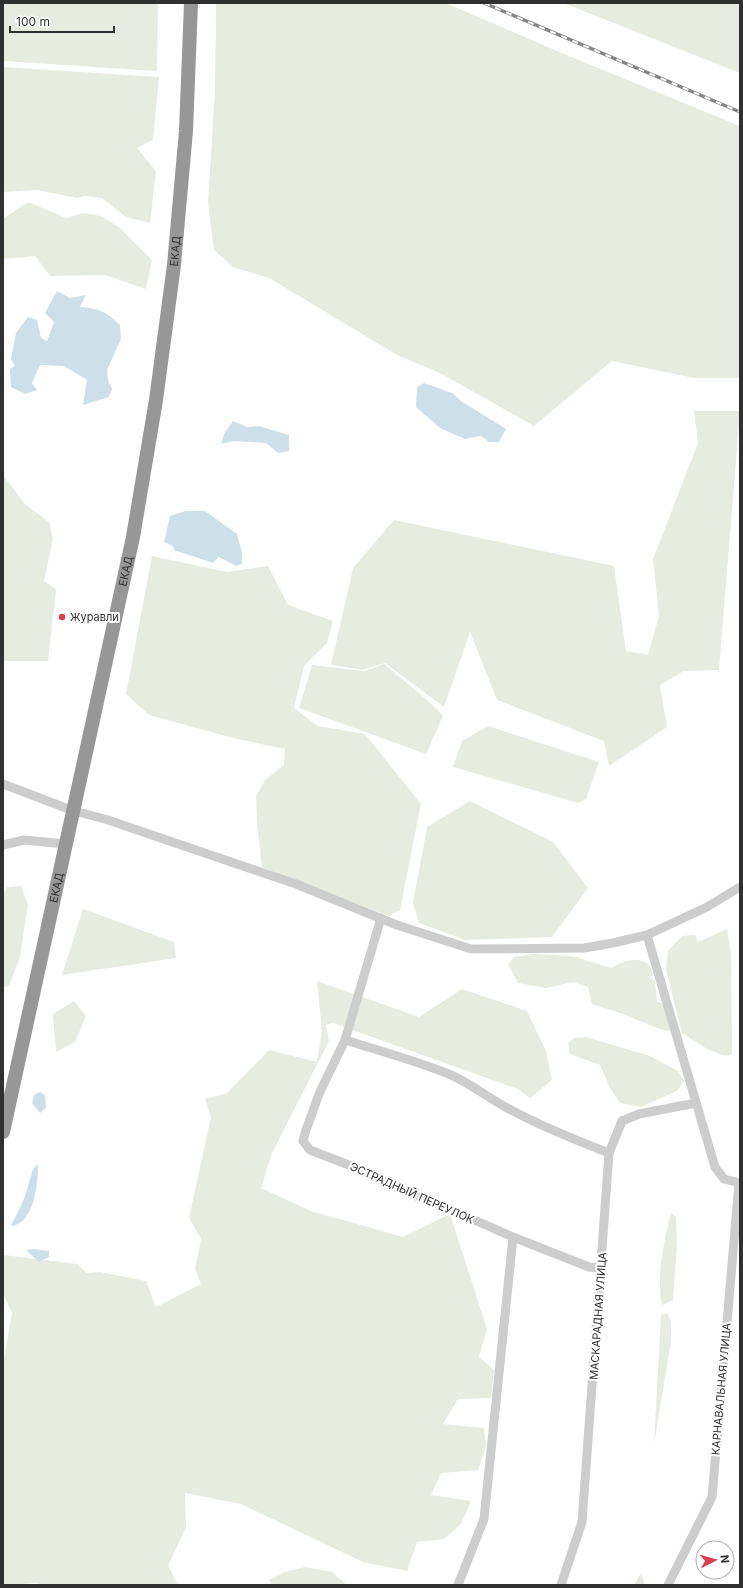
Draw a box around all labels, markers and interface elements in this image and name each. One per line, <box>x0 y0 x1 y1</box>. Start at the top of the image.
scale bar <box>10 8 114 34</box>
text: 100 m <box>16 14 50 29</box>
street label: ЕКАД <box>167 235 184 267</box>
street label: ЕКАД <box>115 555 136 588</box>
place label: Журавли <box>70 610 119 624</box>
marker: Журавли <box>57 612 67 622</box>
street label: ЕКАД <box>46 871 66 904</box>
street label: ЭСТРАДНЫЙ ПЕРЕУЛОК <box>348 1159 477 1227</box>
street label: МАСКАРАДНАЯ УЛИЦА <box>587 1251 609 1380</box>
street label: КАРНАВАЛЬНАЯ УЛИЦА <box>708 1322 734 1456</box>
north arrow <box>695 1540 735 1580</box>
text: N <box>718 1554 732 1564</box>

